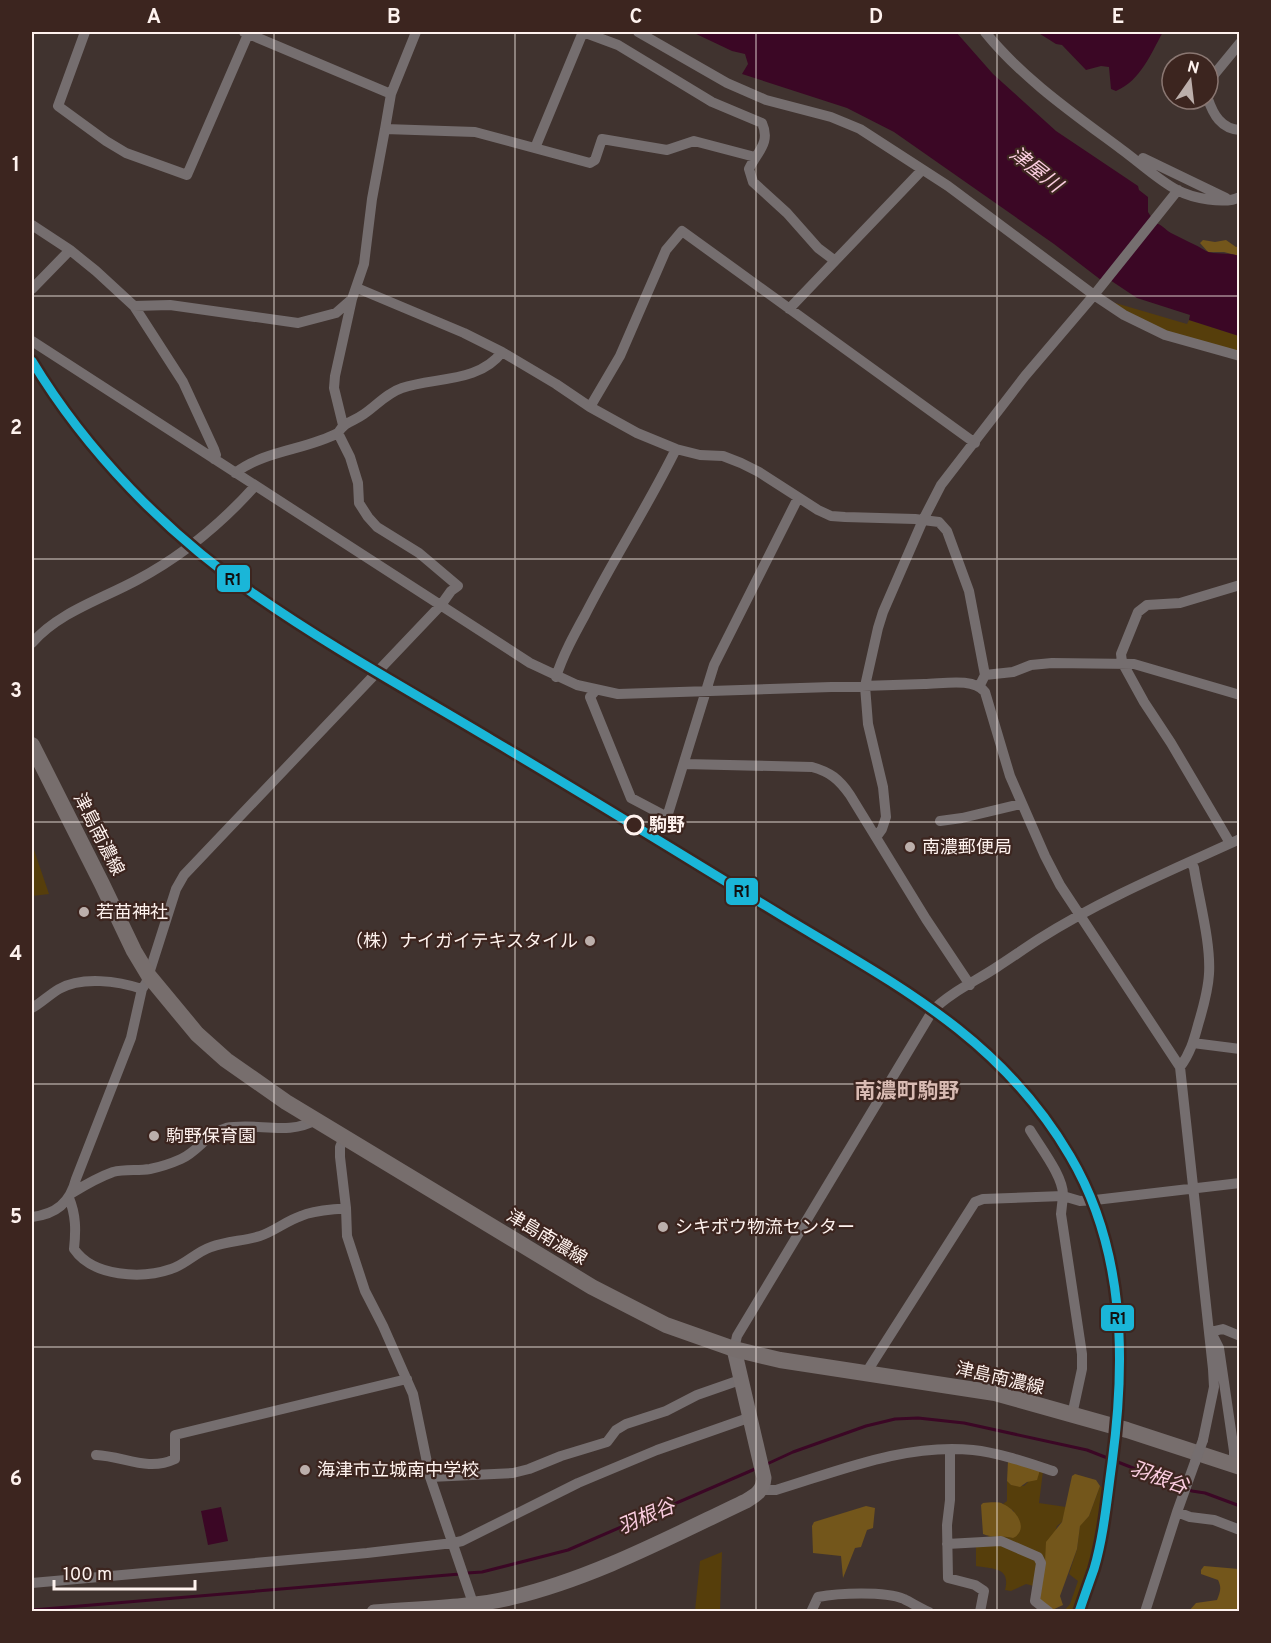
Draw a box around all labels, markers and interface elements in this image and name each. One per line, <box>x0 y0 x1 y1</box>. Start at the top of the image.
text: A <box>147 5 161 31</box>
text: B <box>387 5 401 31</box>
text: C <box>630 5 642 31</box>
text: D <box>869 5 883 31</box>
text: E <box>1112 5 1124 31</box>
north arrow <box>1160 51 1220 111</box>
text: N <box>1185 57 1201 79</box>
water label: 津屋川 <box>1003 142 1068 201</box>
text: 1 <box>12 153 20 179</box>
text: 2 <box>10 416 22 442</box>
line badge: R1 <box>216 564 251 593</box>
text: R1 <box>224 571 242 591</box>
text: 3 <box>10 679 22 705</box>
street label: 津島南濃線 <box>67 789 128 880</box>
marker: 駒野 <box>624 815 644 835</box>
place label: 駒野 <box>649 815 685 838</box>
place label: 南濃郵便局 <box>922 837 1012 860</box>
marker: 南濃郵便局 <box>903 840 917 854</box>
line badge: R1 <box>725 877 759 906</box>
text: R1 <box>733 883 751 903</box>
place label: 若苗神社 <box>96 902 168 925</box>
marker: 若苗神社 <box>77 905 91 919</box>
place label: （株）ナイガイテキスタイル <box>345 931 578 954</box>
marker: （株）ナイガイテキスタイル <box>583 934 597 948</box>
text: 4 <box>10 942 22 968</box>
district label: 南濃町駒野 <box>855 1079 960 1106</box>
place label: 駒野保育園 <box>166 1126 256 1149</box>
marker: 駒野保育園 <box>147 1129 161 1143</box>
text: 5 <box>10 1205 22 1231</box>
street label: 津島南濃線 <box>502 1205 591 1271</box>
place label: シキボウ物流センター <box>675 1217 855 1240</box>
marker: シキボウ物流センター <box>656 1220 670 1234</box>
line badge: R1 <box>1100 1304 1135 1332</box>
text: R1 <box>1109 1310 1127 1330</box>
street label: 津島南濃線 <box>953 1358 1046 1401</box>
water label: 羽根谷 <box>1126 1456 1193 1502</box>
place label: 海津市立城南中学校 <box>317 1460 479 1483</box>
marker: 海津市立城南中学校 <box>298 1463 312 1477</box>
text: 6 <box>10 1467 22 1493</box>
water label: 羽根谷 <box>614 1493 681 1542</box>
scale bar <box>54 1553 195 1591</box>
text: 100 m <box>63 1564 112 1587</box>

